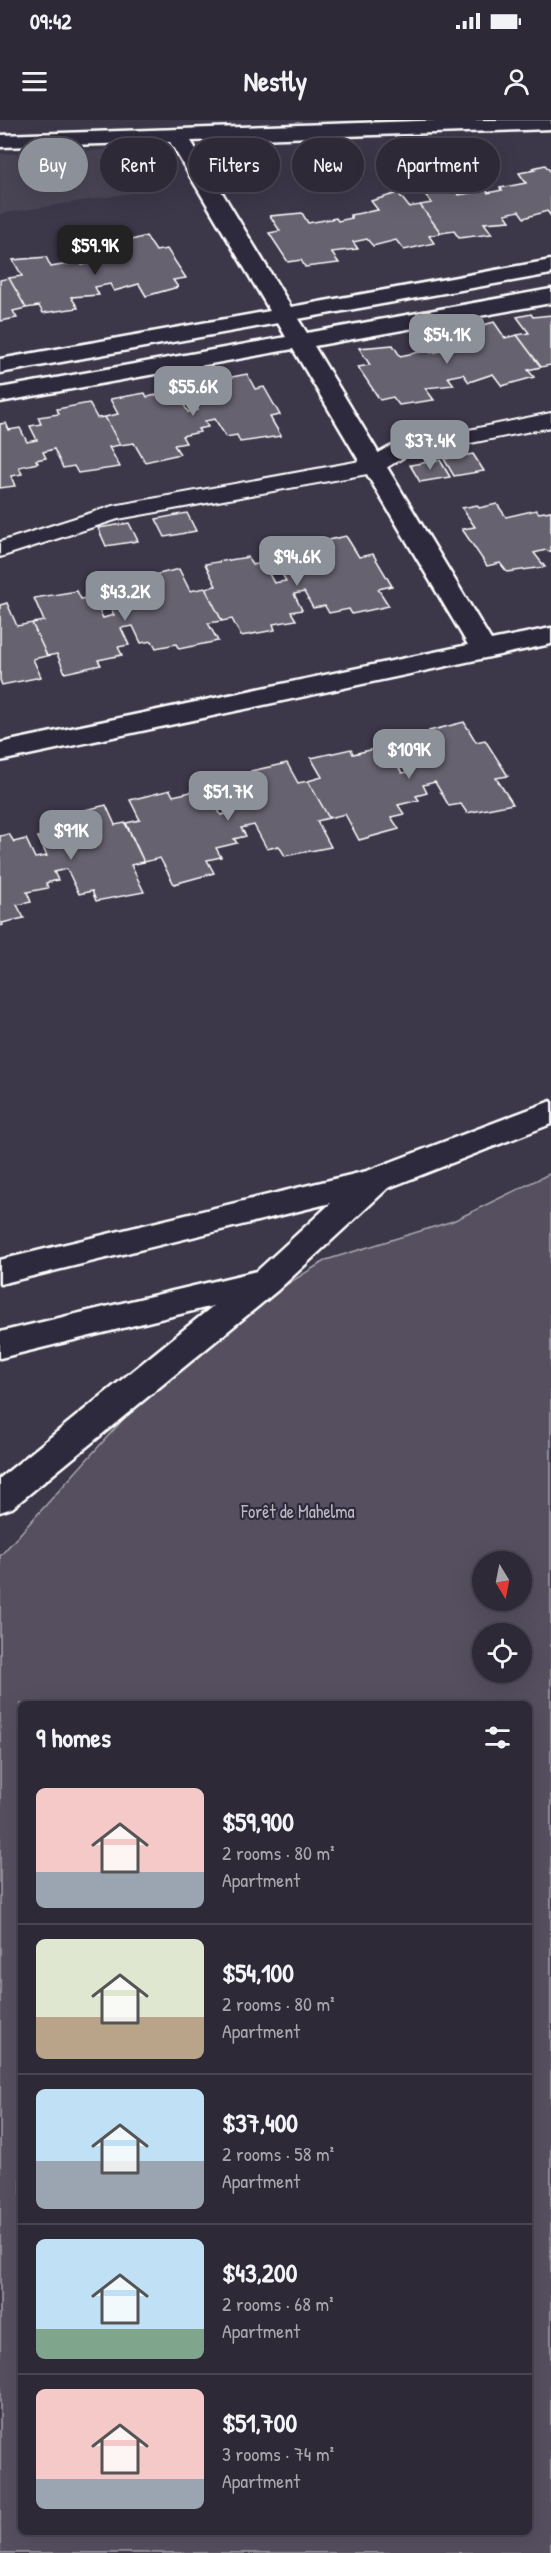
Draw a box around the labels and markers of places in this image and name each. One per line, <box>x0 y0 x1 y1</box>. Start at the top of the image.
pin: $59.9K <box>46 225 144 276</box>
pin: $54.1K <box>398 314 496 365</box>
pin: $55.6K <box>144 366 242 417</box>
pin: $37.4K <box>381 420 479 471</box>
pin: $94.6K <box>248 536 346 587</box>
pin: $43.2K <box>76 571 174 622</box>
pin: $109K <box>367 729 451 780</box>
pin: $51.7K <box>179 771 277 822</box>
pin: $91K <box>35 810 107 861</box>

